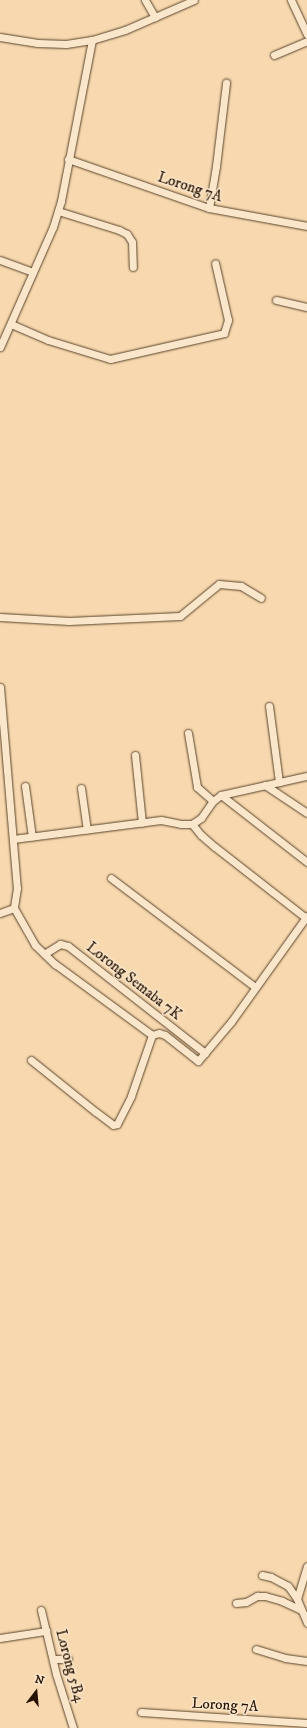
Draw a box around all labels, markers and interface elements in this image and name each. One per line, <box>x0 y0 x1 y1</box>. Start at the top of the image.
street label: Lorong 7A <box>155 168 225 206</box>
street label: Lorong Semaba 7K <box>83 938 185 1024</box>
street label: Lorong 5B4 <box>52 1628 88 1704</box>
north arrow <box>16 1672 56 1712</box>
text: N <box>33 1672 46 1688</box>
street label: Lorong 7A <box>191 1694 259 1716</box>

